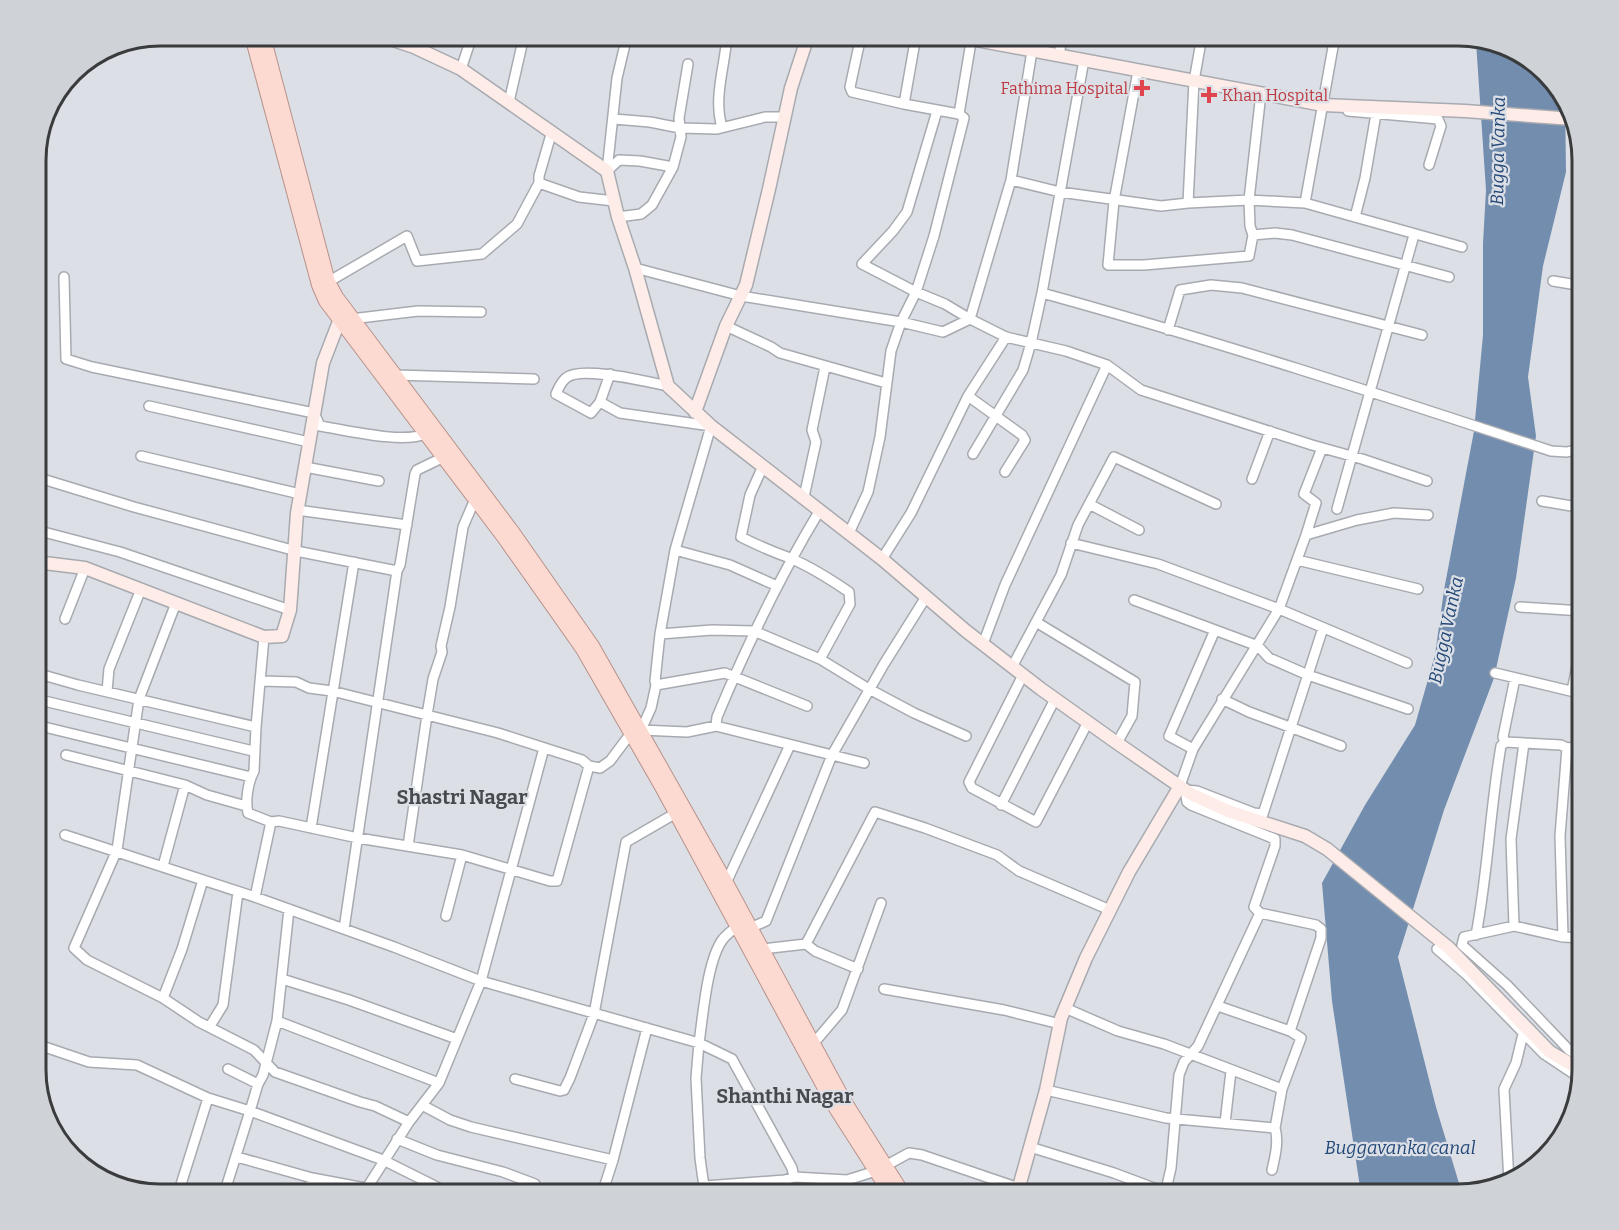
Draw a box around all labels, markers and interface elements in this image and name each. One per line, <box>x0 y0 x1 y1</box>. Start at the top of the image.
place label: Fathima Hospital <box>1001 79 1128 98</box>
marker: Fathima Hospital <box>1133 79 1151 97</box>
marker: Khan Hospital <box>1200 86 1218 104</box>
place label: Khan Hospital <box>1222 86 1328 105</box>
water label: Bugga Vanka <box>1486 96 1510 206</box>
water label: Bugga Vanka <box>1424 575 1468 685</box>
district label: Shastri Nagar <box>396 785 528 809</box>
district label: Shanthi Nagar <box>716 1084 854 1108</box>
water label: Buggavanka canal <box>1324 1137 1476 1159</box>

